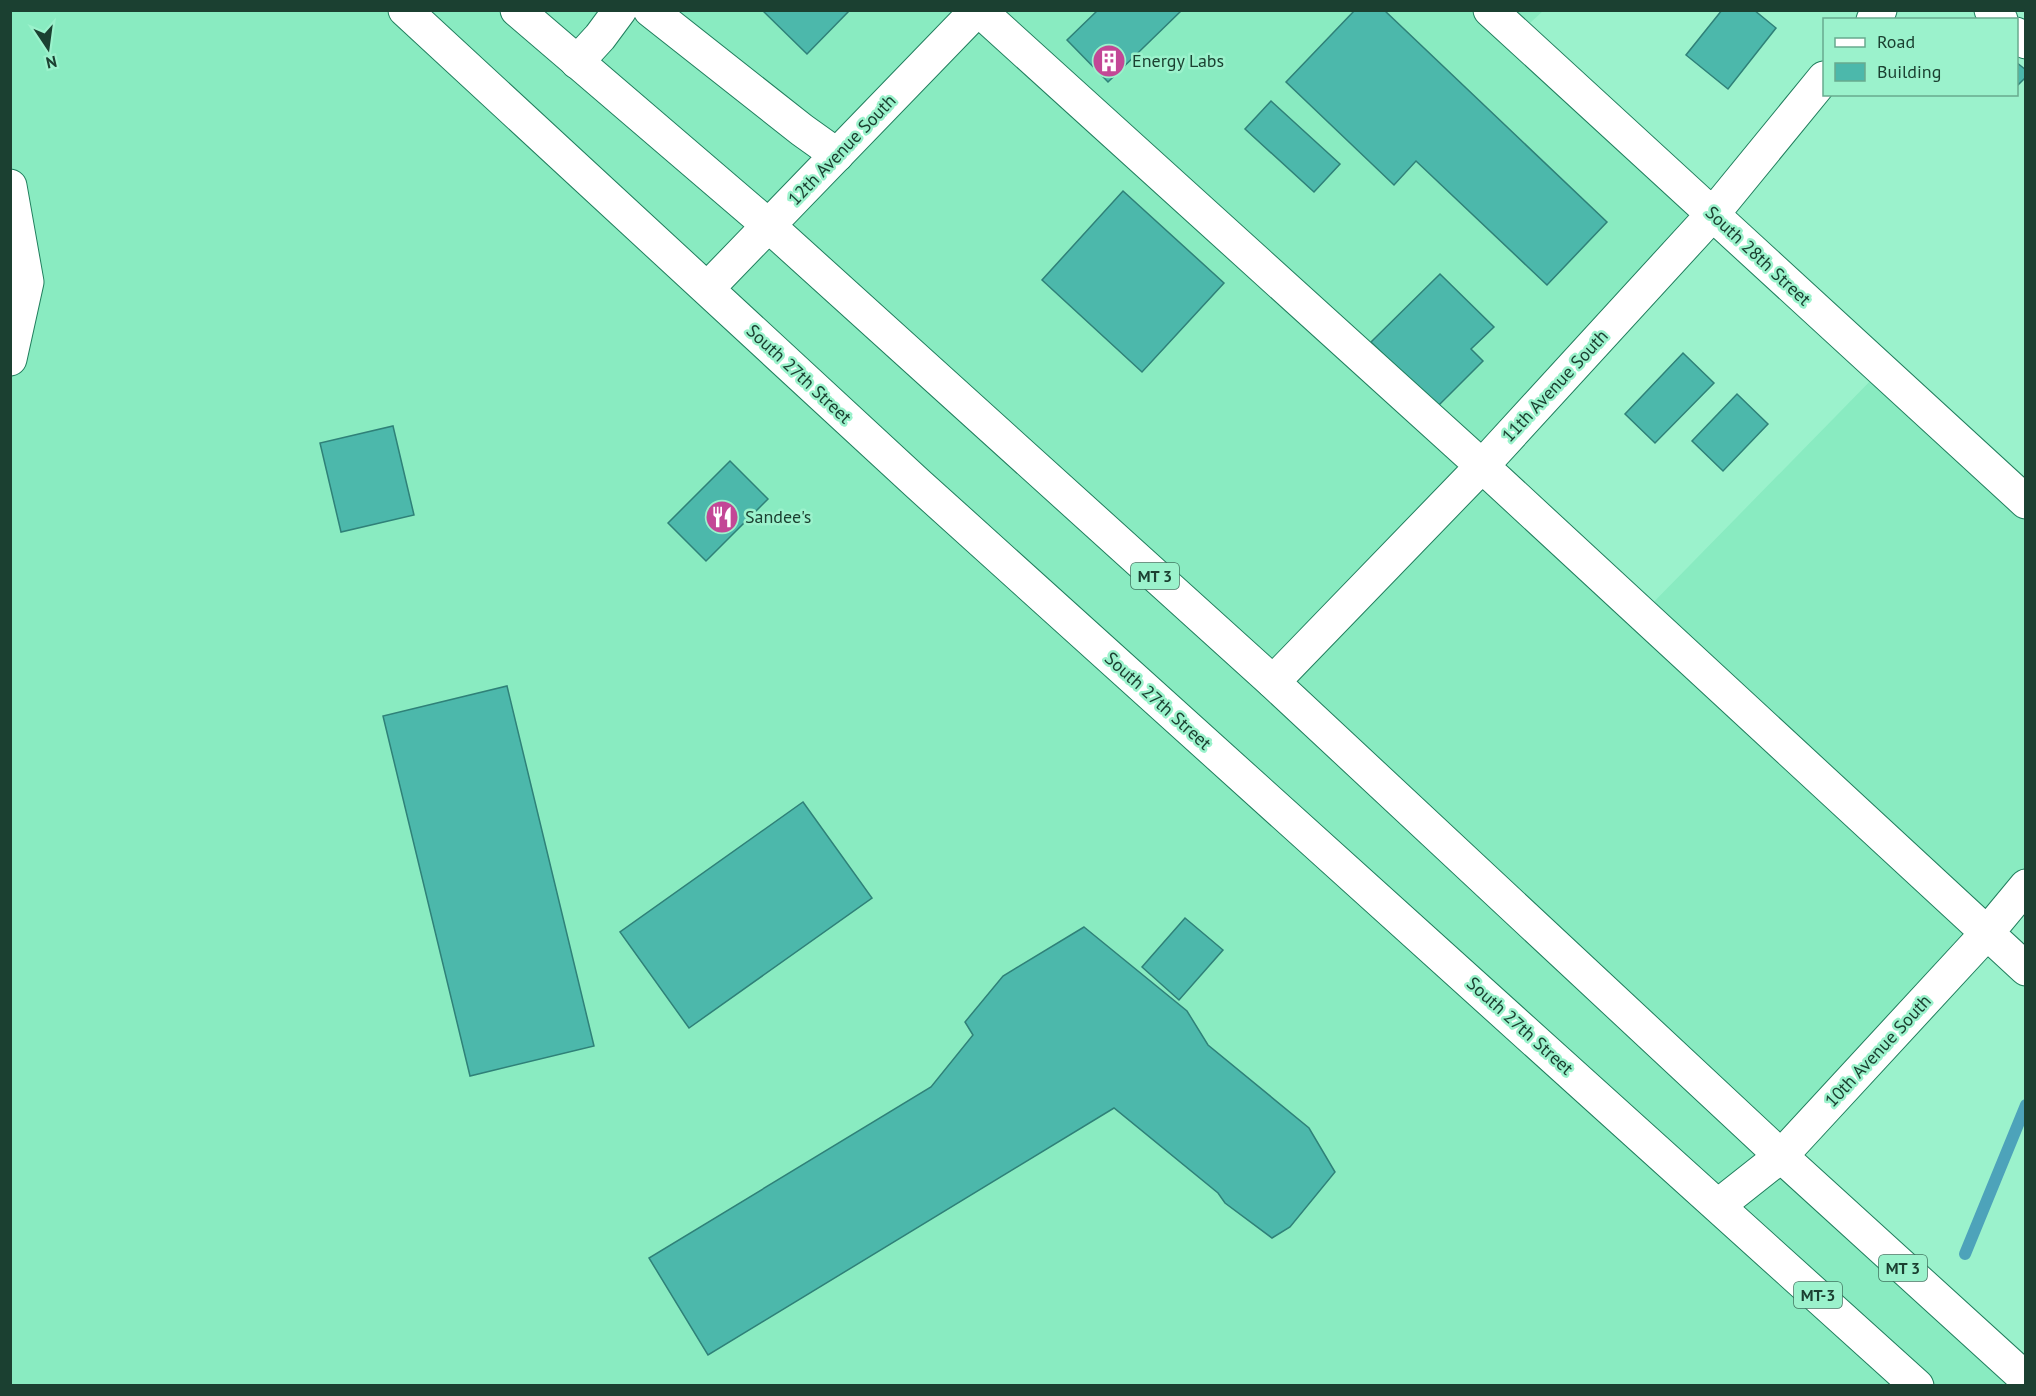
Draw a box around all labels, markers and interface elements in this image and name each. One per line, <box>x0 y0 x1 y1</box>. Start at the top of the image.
north arrow <box>18 18 78 78</box>
legend <box>1823 18 2018 96</box>
text: Road <box>1877 30 1915 53</box>
building icon: Energy Labs <box>1091 43 1127 79</box>
place label: Energy Labs <box>1132 49 1224 72</box>
text: N <box>44 52 59 74</box>
text: Building <box>1877 60 1941 83</box>
street label: 12th Avenue South <box>783 89 901 210</box>
street label: South 28th Street <box>1701 201 1816 310</box>
street label: South 27th Street <box>742 319 857 428</box>
street label: 11th Avenue South <box>1497 325 1613 447</box>
restaurant icon: Sandee's <box>704 499 740 535</box>
place label: Sandee's <box>745 505 811 528</box>
road number: MT 3 <box>1131 563 1179 589</box>
street label: South 27th Street <box>1100 647 1216 755</box>
street label: South 27th Street <box>1462 972 1578 1080</box>
street label: 10th Avenue South <box>1820 990 1936 1112</box>
road number: MT 3 <box>1879 1255 1927 1281</box>
road number: MT-3 <box>1794 1282 1842 1308</box>

